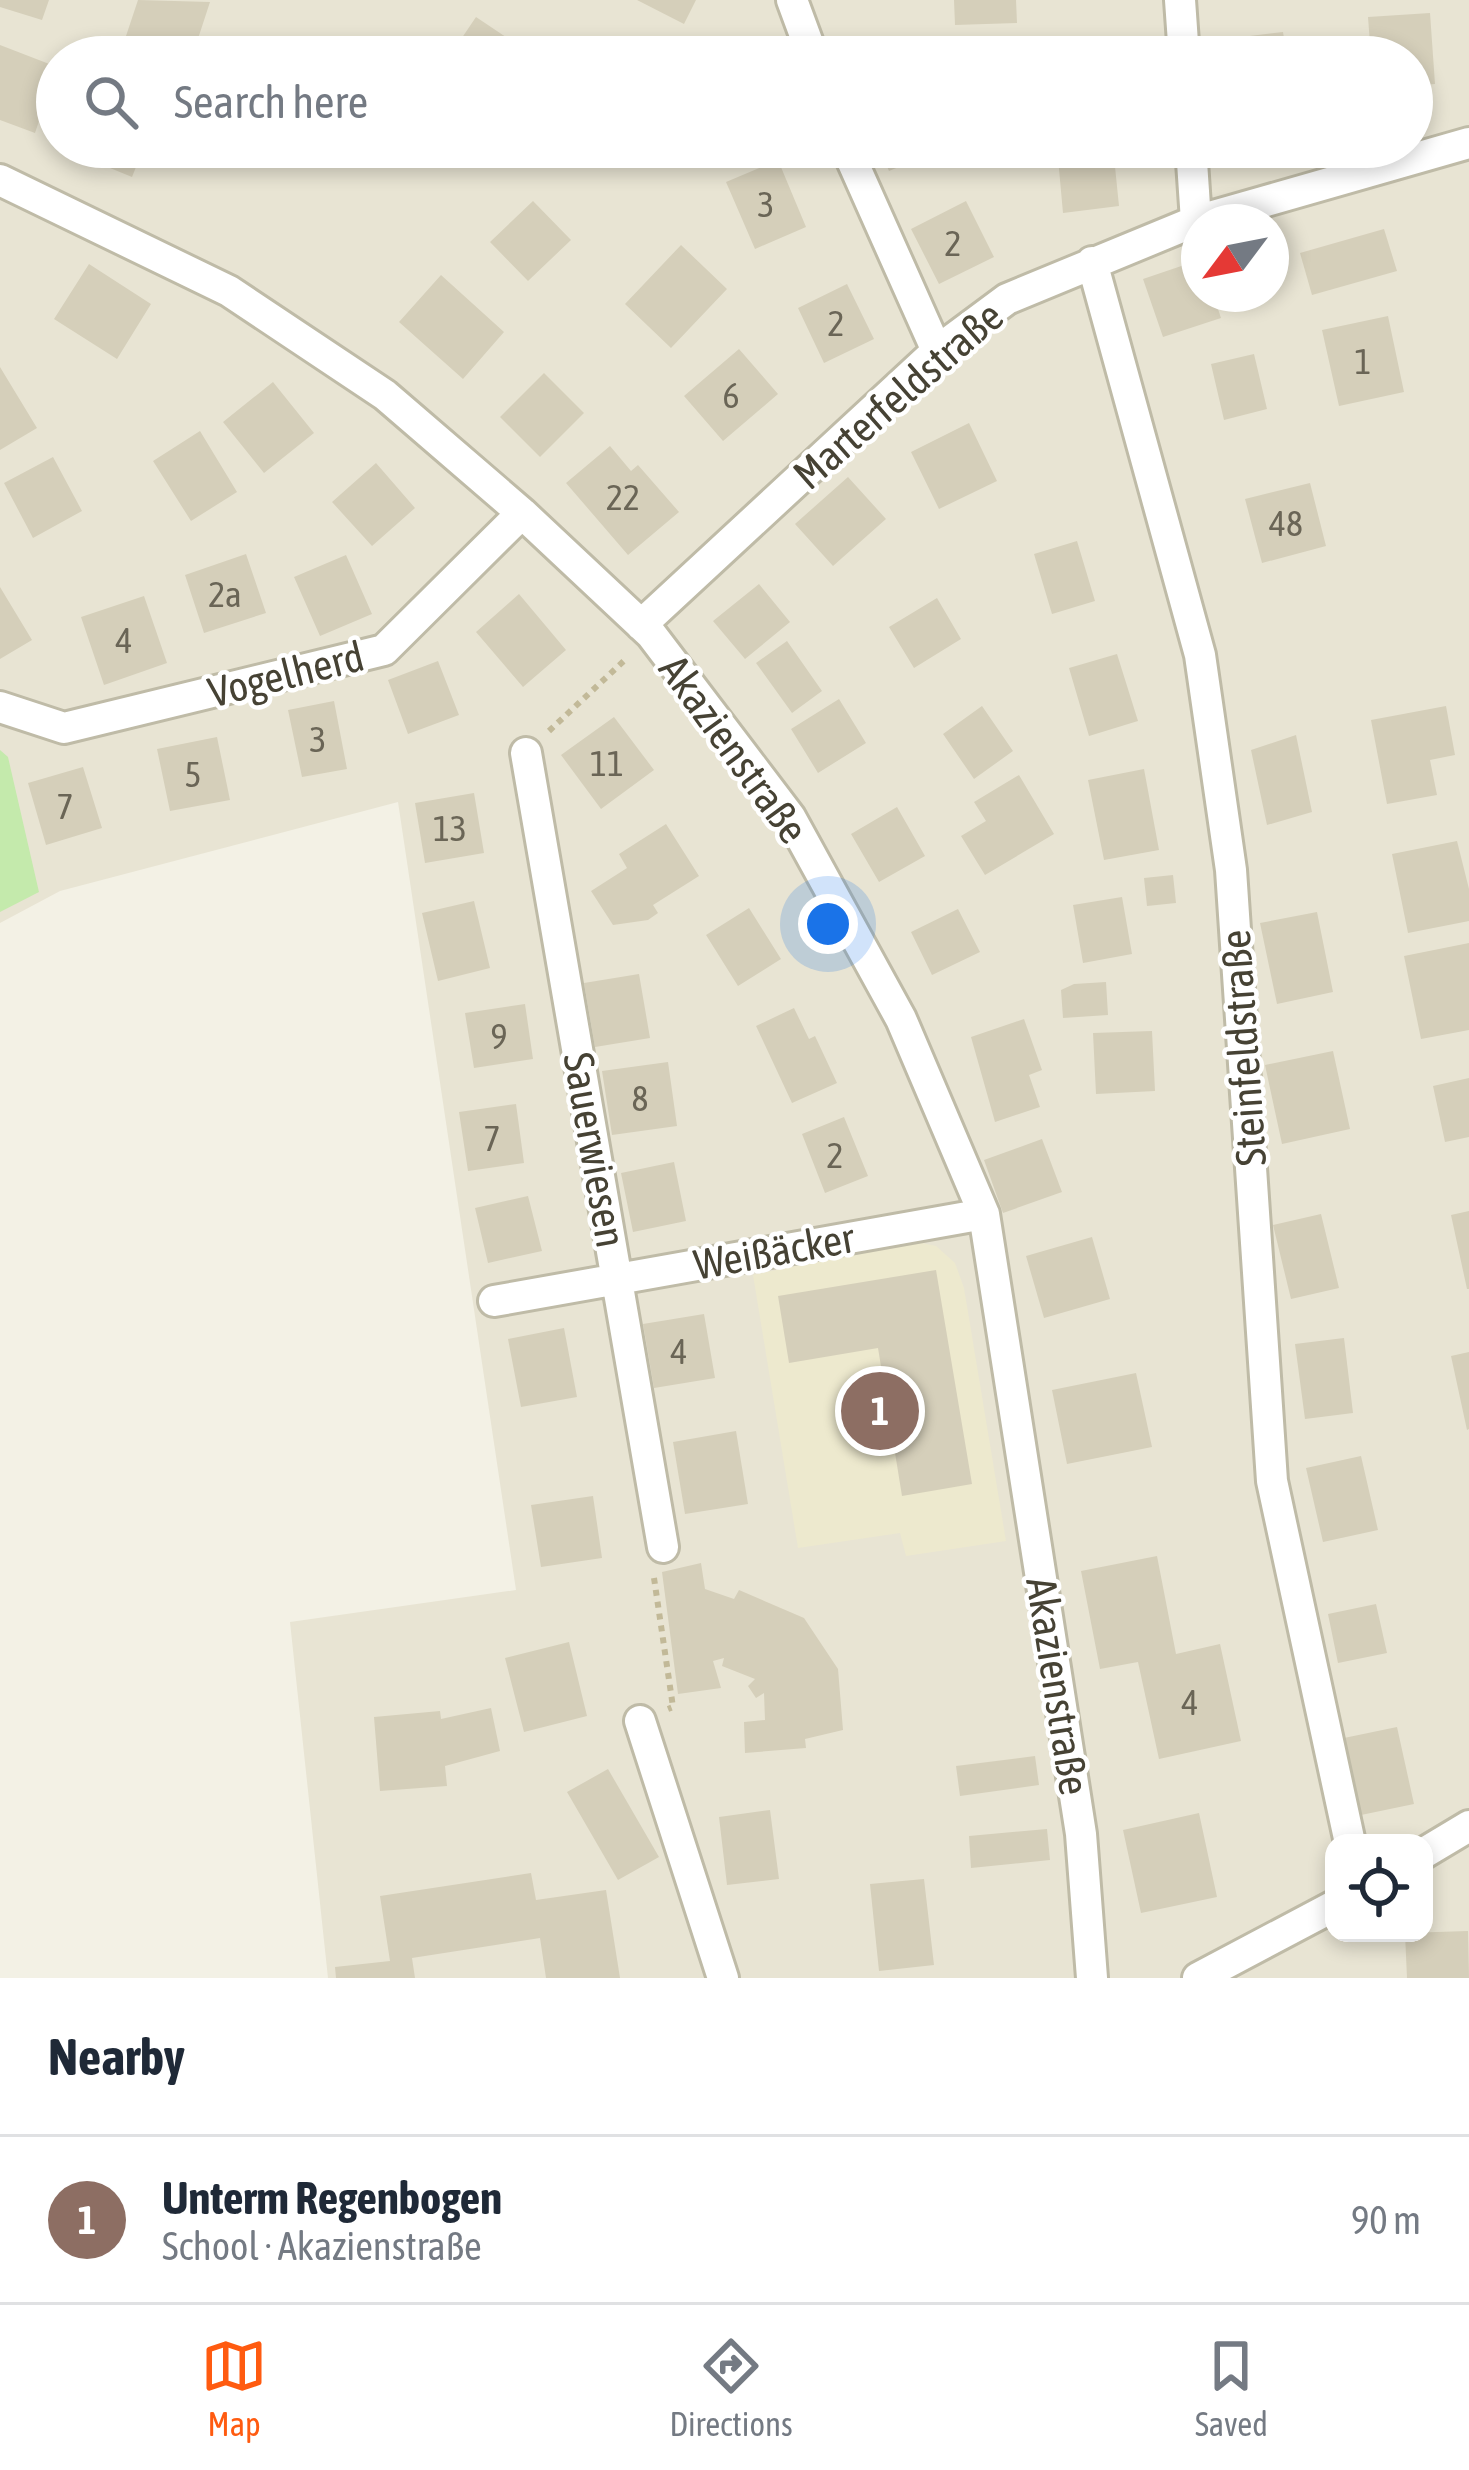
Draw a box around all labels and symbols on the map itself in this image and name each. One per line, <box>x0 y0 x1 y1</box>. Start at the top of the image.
house number: 3 <box>758 183 774 225</box>
north arrow <box>1181 204 1289 312</box>
house number: 2 <box>945 222 961 264</box>
street label: Marterfeldstraße <box>784 291 1012 499</box>
house number: 2 <box>828 302 844 344</box>
house number: 1 <box>1355 340 1371 382</box>
house number: 6 <box>723 374 739 416</box>
house number: 22 <box>606 476 640 518</box>
house number: 48 <box>1269 502 1303 544</box>
house number: 2a <box>208 573 242 615</box>
house number: 4 <box>116 619 132 661</box>
street label: Vogelherd <box>203 632 369 716</box>
street label: Akazienstraße <box>650 646 818 852</box>
house number: 3 <box>310 718 326 760</box>
house number: 11 <box>590 742 624 784</box>
house number: 5 <box>185 753 201 795</box>
house number: 7 <box>57 785 73 827</box>
house number: 13 <box>433 807 467 849</box>
your location <box>798 894 858 954</box>
street label: Steinfeldstraße <box>1211 928 1275 1168</box>
house number: 9 <box>491 1015 507 1057</box>
street label: Sauerwiesen <box>554 1049 636 1251</box>
house number: 8 <box>632 1077 648 1119</box>
house number: 7 <box>484 1117 500 1159</box>
house number: 2 <box>827 1134 843 1176</box>
street label: Weißäcker <box>690 1213 858 1289</box>
house number: 4 <box>671 1330 687 1372</box>
pin: 1 <box>841 1366 919 1456</box>
street label: Akazienstraße <box>1017 1574 1099 1798</box>
house number: 4 <box>1182 1681 1198 1723</box>

